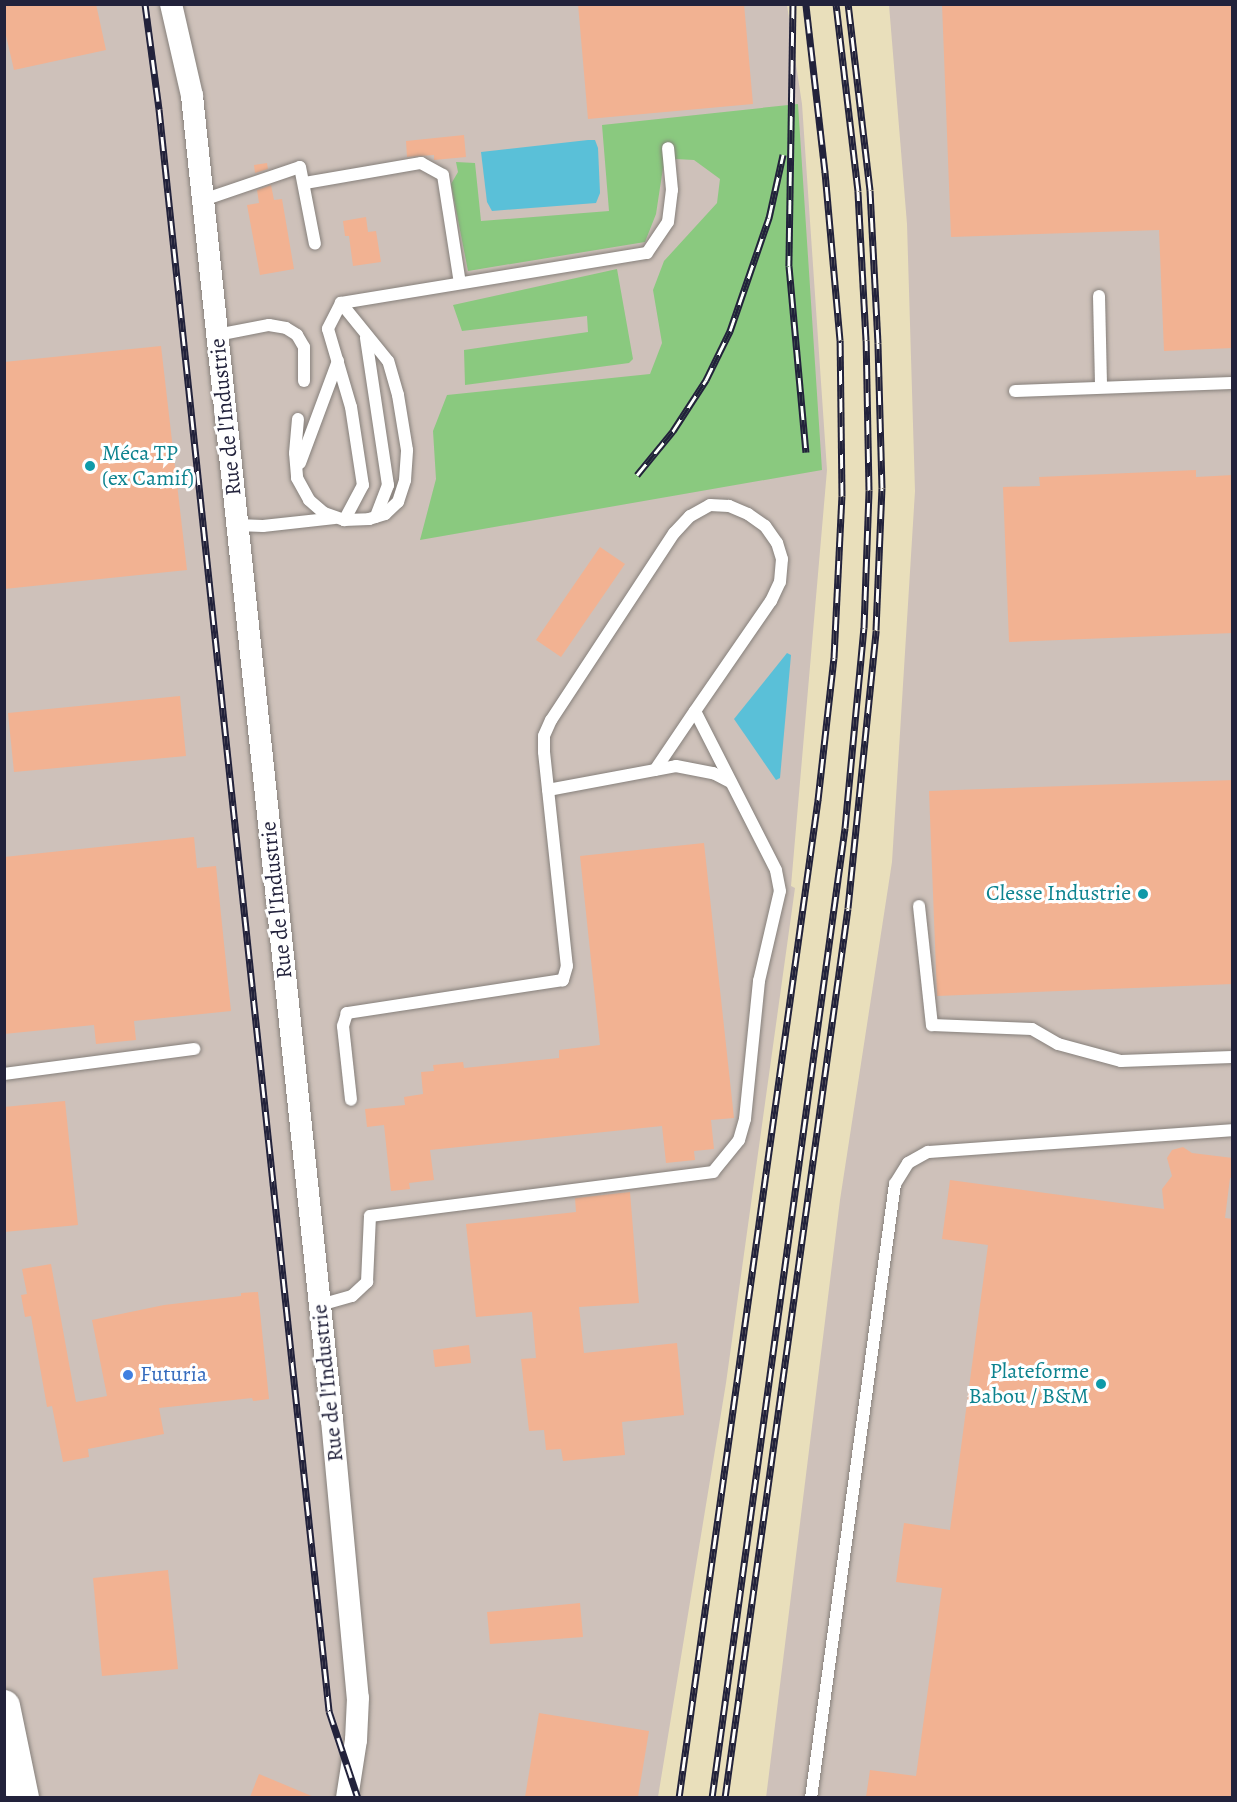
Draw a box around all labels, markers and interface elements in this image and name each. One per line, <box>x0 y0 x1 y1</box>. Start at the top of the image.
street label: Rue de l'Industrie <box>205 337 247 497</box>
place label: Méca TP (ex Camif) <box>102 440 194 492</box>
marker: Méca TP (ex Camif) <box>83 459 97 473</box>
street label: Rue de l'Industrie <box>256 820 298 980</box>
place label: Clesse Industrie <box>986 881 1131 907</box>
marker: Clesse Industrie <box>1136 887 1150 901</box>
street label: Rue de l'Industrie <box>307 1303 349 1463</box>
place label: Plateforme Babou / B&M <box>968 1358 1089 1410</box>
place label: Futuria <box>140 1362 207 1388</box>
marker: Futuria <box>121 1368 135 1382</box>
marker: Plateforme Babou / B&M <box>1094 1377 1108 1391</box>

